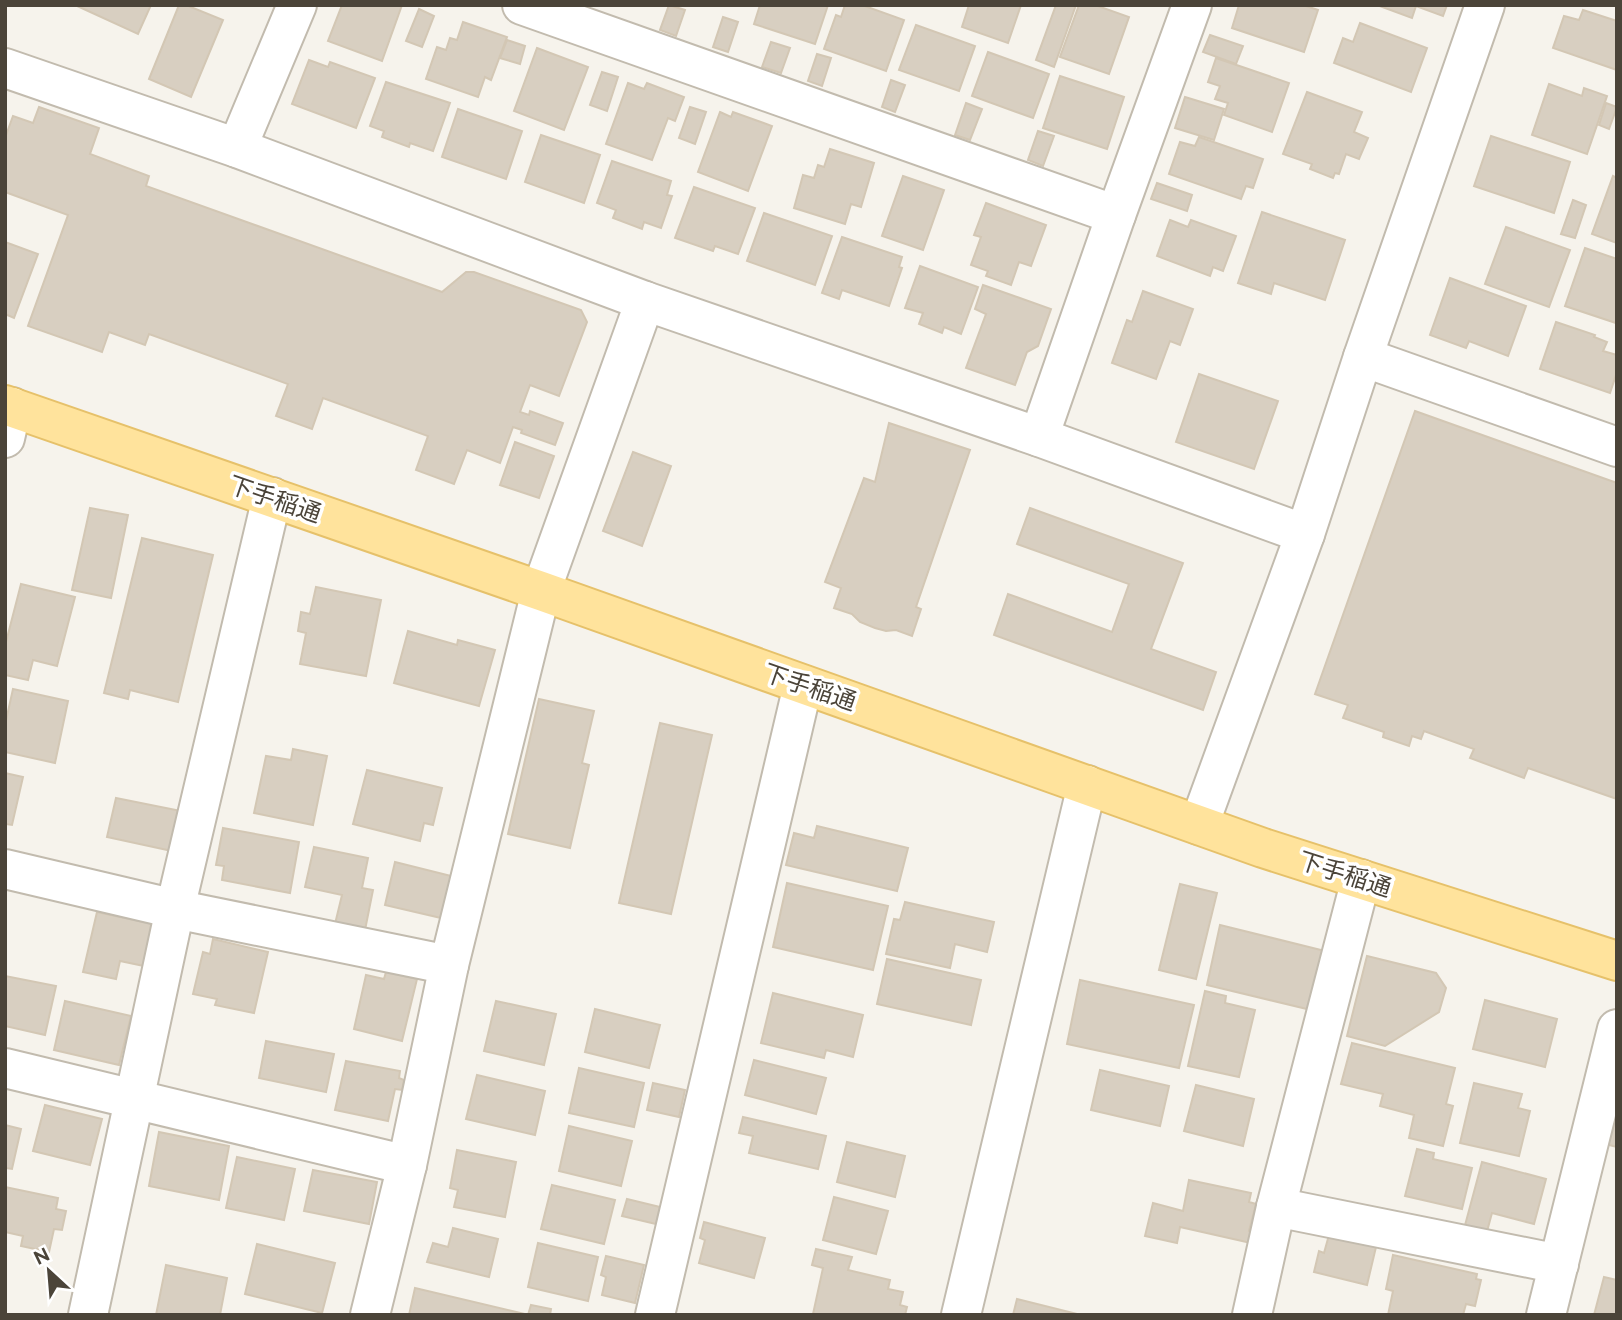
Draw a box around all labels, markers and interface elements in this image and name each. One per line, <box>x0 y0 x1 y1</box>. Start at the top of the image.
street label: 下手稲通 <box>225 470 325 528</box>
street label: 下手稲通 <box>760 658 860 716</box>
street label: 下手稲通 <box>1295 845 1395 903</box>
north arrow <box>14 1236 84 1306</box>
text: N <box>30 1243 53 1269</box>

